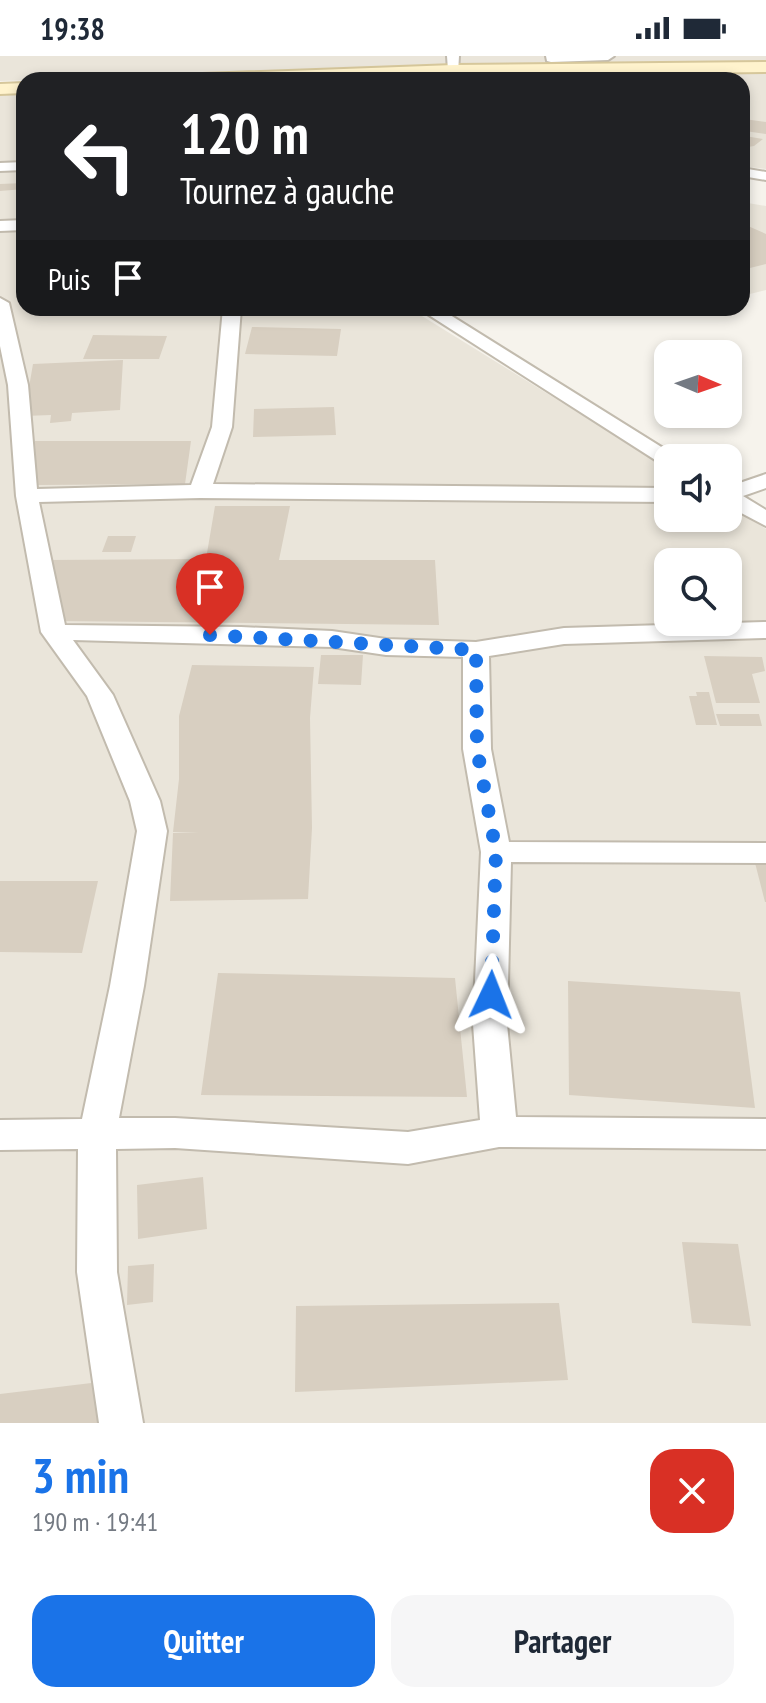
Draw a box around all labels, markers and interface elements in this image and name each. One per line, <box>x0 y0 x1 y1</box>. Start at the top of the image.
text: 19:38 <box>40 9 105 48</box>
text: 120 m <box>180 97 309 169</box>
icon: left <box>48 104 152 208</box>
text: Tournez à gauche <box>180 167 395 214</box>
icon: arrive <box>106 256 150 300</box>
text: Puis <box>48 259 90 298</box>
north arrow <box>654 340 742 428</box>
map controls <box>654 340 742 636</box>
button: sound <box>654 444 742 532</box>
button: search <box>654 548 742 636</box>
pin <box>176 553 244 635</box>
icon: arrive <box>188 565 232 609</box>
position arrow <box>449 953 533 1037</box>
text: 3 min <box>32 1444 129 1506</box>
button: close <box>650 1449 734 1533</box>
text: 190 m · 19:41 <box>32 1505 158 1538</box>
button: Quitter <box>32 1595 375 1687</box>
button: Partager <box>391 1595 734 1687</box>

